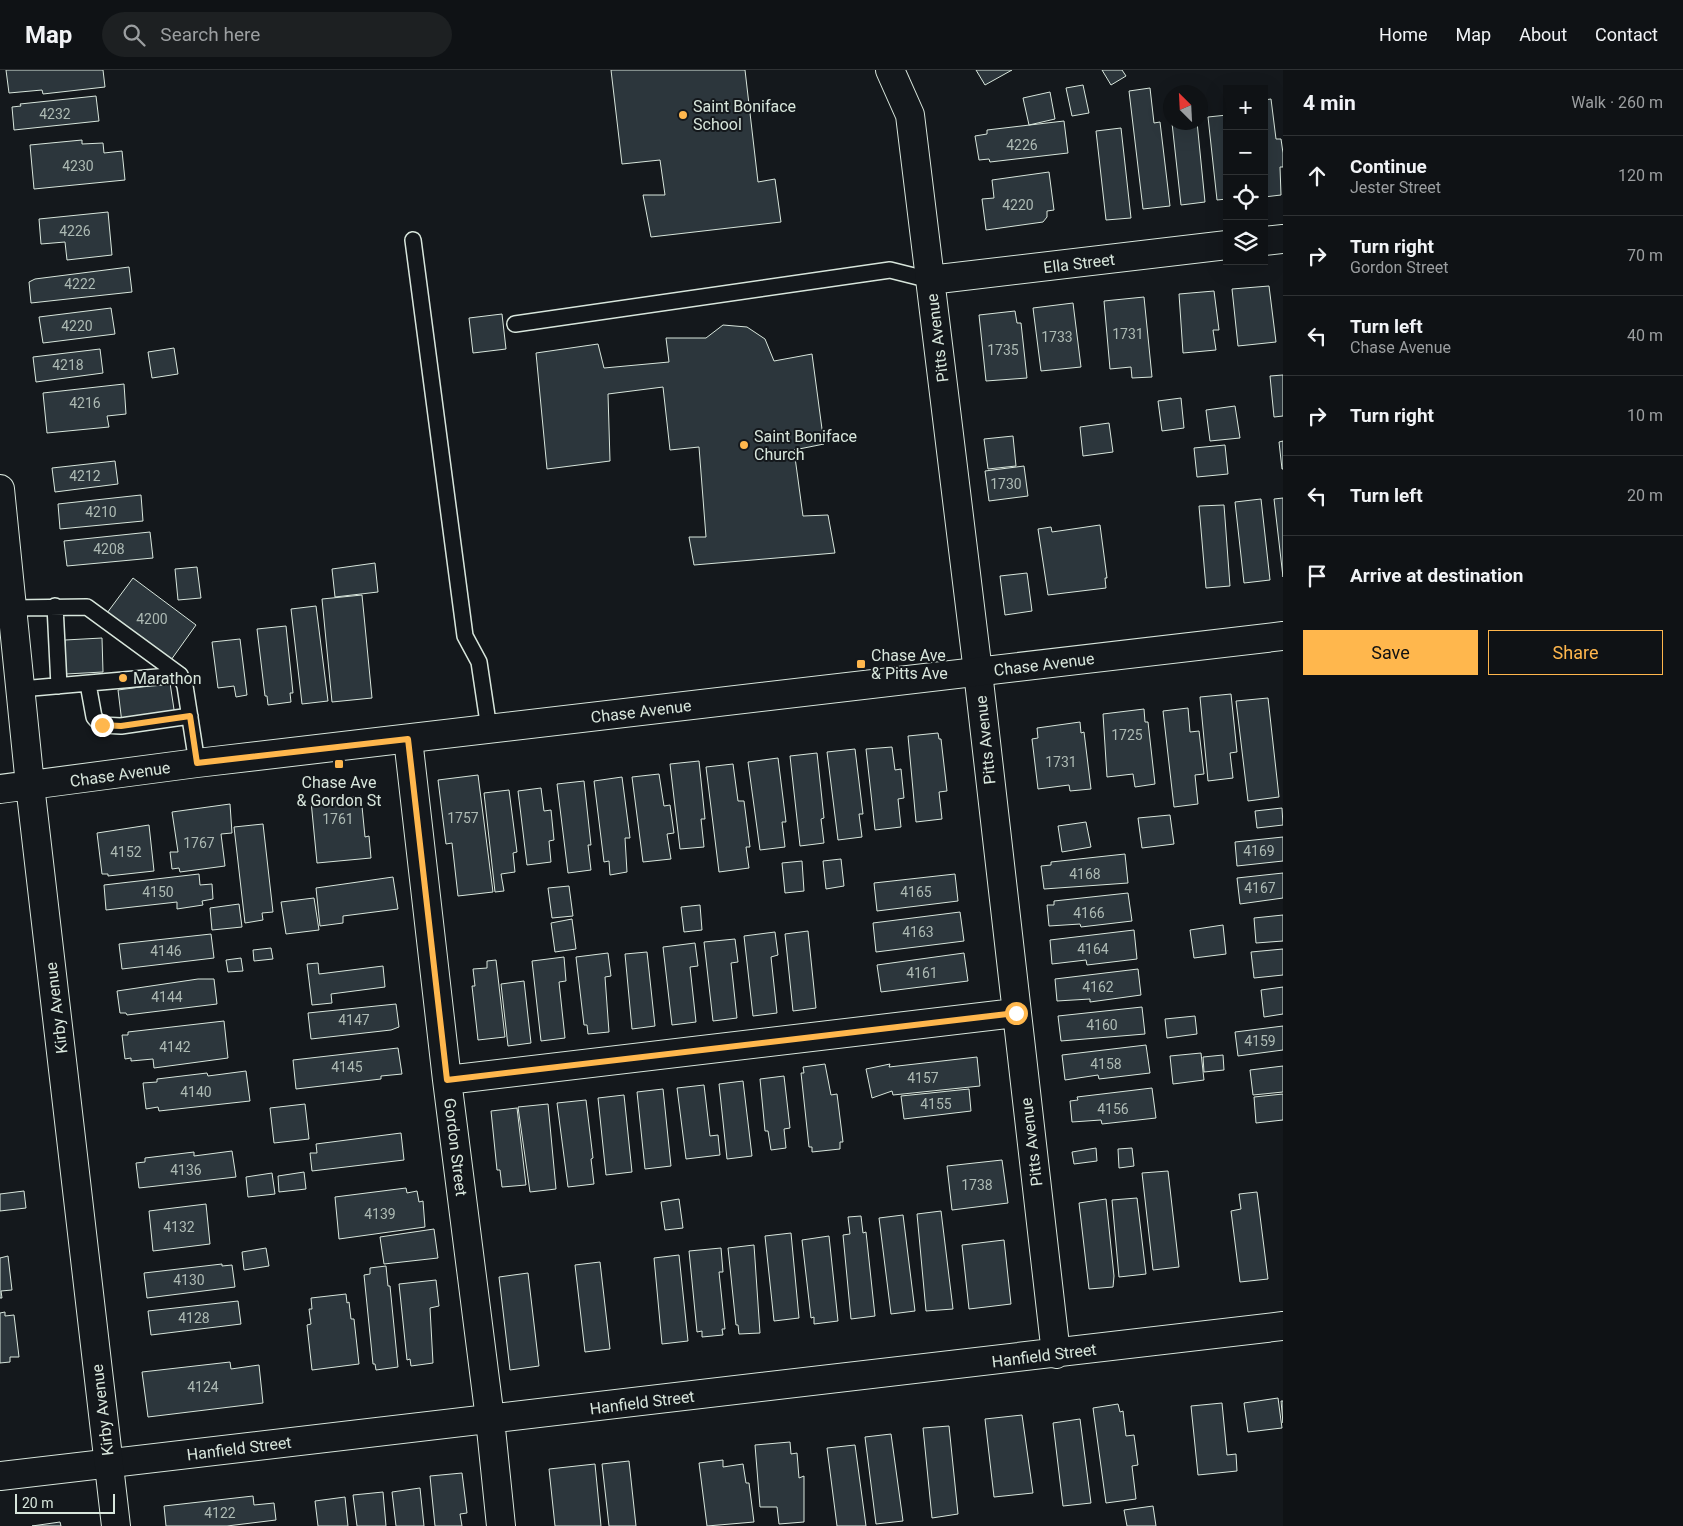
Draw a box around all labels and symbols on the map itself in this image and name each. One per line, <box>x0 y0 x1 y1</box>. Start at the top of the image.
north arrow <box>1163 85 1208 130</box>
place label: Saint Boniface School <box>693 97 796 134</box>
house number: 4232 <box>39 106 71 122</box>
marker: Saint Boniface School <box>677 109 689 121</box>
house number: 4226 <box>1006 137 1038 153</box>
house number: 4230 <box>62 158 94 174</box>
house number: 4220 <box>1002 197 1034 213</box>
house number: 4226 <box>59 223 91 239</box>
street label: Ella Street <box>1042 250 1116 277</box>
house number: 4222 <box>64 276 96 292</box>
street label: Pitts Avenue <box>923 293 952 383</box>
house number: 4220 <box>61 318 93 334</box>
house number: 1731 <box>1112 326 1144 342</box>
house number: 1733 <box>1041 329 1073 345</box>
house number: 1735 <box>987 342 1019 358</box>
house number: 4218 <box>52 357 84 373</box>
house number: 4216 <box>69 395 101 411</box>
place label: Saint Boniface Church <box>754 427 857 464</box>
marker: Saint Boniface Church <box>738 439 750 451</box>
house number: 4212 <box>69 468 101 484</box>
house number: 1730 <box>990 476 1022 492</box>
house number: 4210 <box>85 504 117 520</box>
house number: 4208 <box>93 541 125 557</box>
house number: 4200 <box>136 611 168 627</box>
place label: Chase Ave & Pitts Ave <box>871 646 948 683</box>
street label: Chase Avenue <box>993 649 1095 680</box>
marker: Chase Ave & Pitts Ave <box>855 658 867 670</box>
place label: Marathon <box>133 669 202 688</box>
marker: Marathon <box>117 672 129 684</box>
street label: Pitts Avenue <box>971 695 1000 785</box>
street label: Chase Avenue <box>590 696 692 727</box>
route end <box>91 714 114 737</box>
house number: 1725 <box>1111 727 1143 743</box>
house number: 1731 <box>1045 754 1077 770</box>
street label: Chase Avenue <box>69 758 171 791</box>
marker: Chase Ave & Gordon St <box>333 758 345 770</box>
place label: Chase Ave & Gordon St <box>297 773 381 810</box>
house number: 1757 <box>447 810 479 826</box>
house number: 1761 <box>322 811 354 827</box>
house number: 1767 <box>183 835 215 851</box>
house number: 4169 <box>1243 843 1275 859</box>
house number: 4152 <box>110 844 142 860</box>
house number: 4168 <box>1069 866 1101 882</box>
house number: 4167 <box>1244 880 1276 896</box>
house number: 4150 <box>142 884 174 900</box>
house number: 4165 <box>900 884 932 900</box>
house number: 4166 <box>1073 905 1105 921</box>
house number: 4163 <box>902 924 934 940</box>
house number: 4164 <box>1077 941 1109 957</box>
house number: 4146 <box>150 943 182 959</box>
street label: Kirby Avenue <box>41 961 72 1055</box>
house number: 4161 <box>906 965 938 981</box>
house number: 4162 <box>1082 979 1114 995</box>
house number: 4144 <box>151 989 183 1005</box>
route start <box>1005 1002 1028 1025</box>
house number: 4147 <box>338 1012 370 1028</box>
house number: 4160 <box>1086 1017 1118 1033</box>
house number: 4159 <box>1244 1033 1276 1049</box>
house number: 4142 <box>159 1039 191 1055</box>
house number: 4158 <box>1090 1056 1122 1072</box>
house number: 4145 <box>331 1059 363 1075</box>
house number: 4157 <box>907 1070 939 1086</box>
house number: 4140 <box>180 1084 212 1100</box>
house number: 4155 <box>920 1096 952 1112</box>
street label: Gordon Street <box>440 1097 471 1197</box>
street label: Pitts Avenue <box>1017 1097 1046 1187</box>
house number: 4156 <box>1097 1101 1129 1117</box>
house number: 4136 <box>170 1162 202 1178</box>
house number: 1738 <box>961 1177 993 1193</box>
house number: 4139 <box>364 1206 396 1222</box>
house number: 4132 <box>163 1219 195 1235</box>
house number: 4130 <box>173 1272 205 1288</box>
house number: 4128 <box>178 1310 210 1326</box>
street label: Hanfield Street <box>991 1340 1098 1371</box>
street label: Kirby Avenue <box>87 1363 118 1457</box>
house number: 4124 <box>187 1379 219 1395</box>
street label: Hanfield Street <box>589 1387 696 1418</box>
street label: Hanfield Street <box>186 1433 293 1464</box>
scale bar <box>15 1491 115 1514</box>
house number: 4122 <box>204 1505 236 1521</box>

